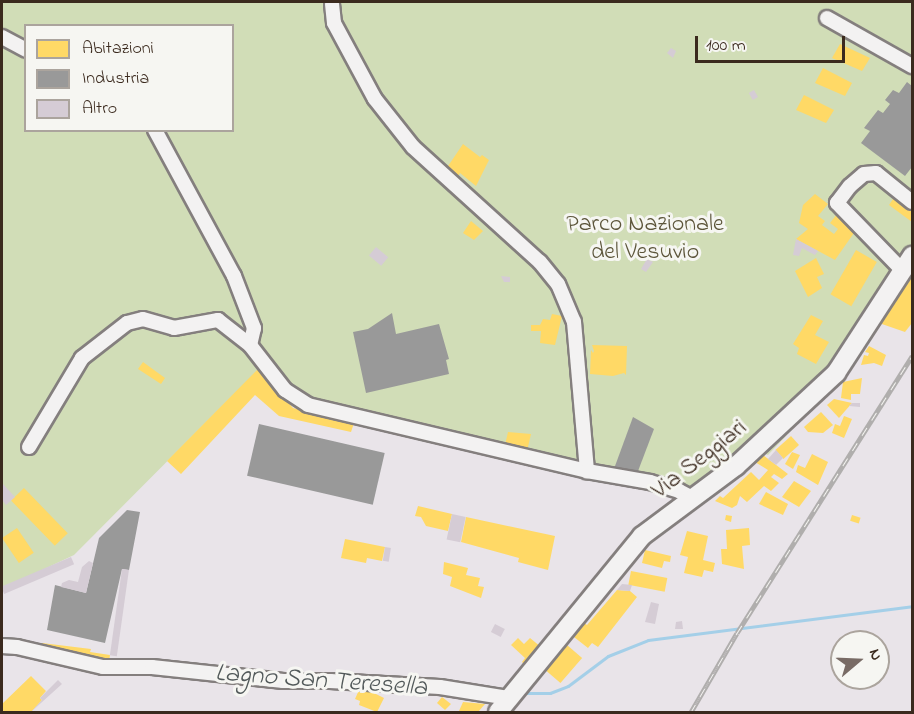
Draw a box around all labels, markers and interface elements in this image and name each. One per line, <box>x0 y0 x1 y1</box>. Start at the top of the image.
legend <box>24 24 234 132</box>
scale bar <box>698 24 848 62</box>
text: 100 m <box>706 33 746 59</box>
text: Abitazioni <box>82 36 154 62</box>
text: Industria <box>82 66 149 92</box>
text: Altro <box>82 96 117 122</box>
park label: Parco Nazionale del Vesuvio <box>566 211 724 267</box>
street label: Via Seggiari <box>647 414 753 506</box>
north arrow <box>830 630 890 690</box>
text: N <box>862 646 888 664</box>
water label: Lagno San Teresella <box>214 659 428 705</box>

